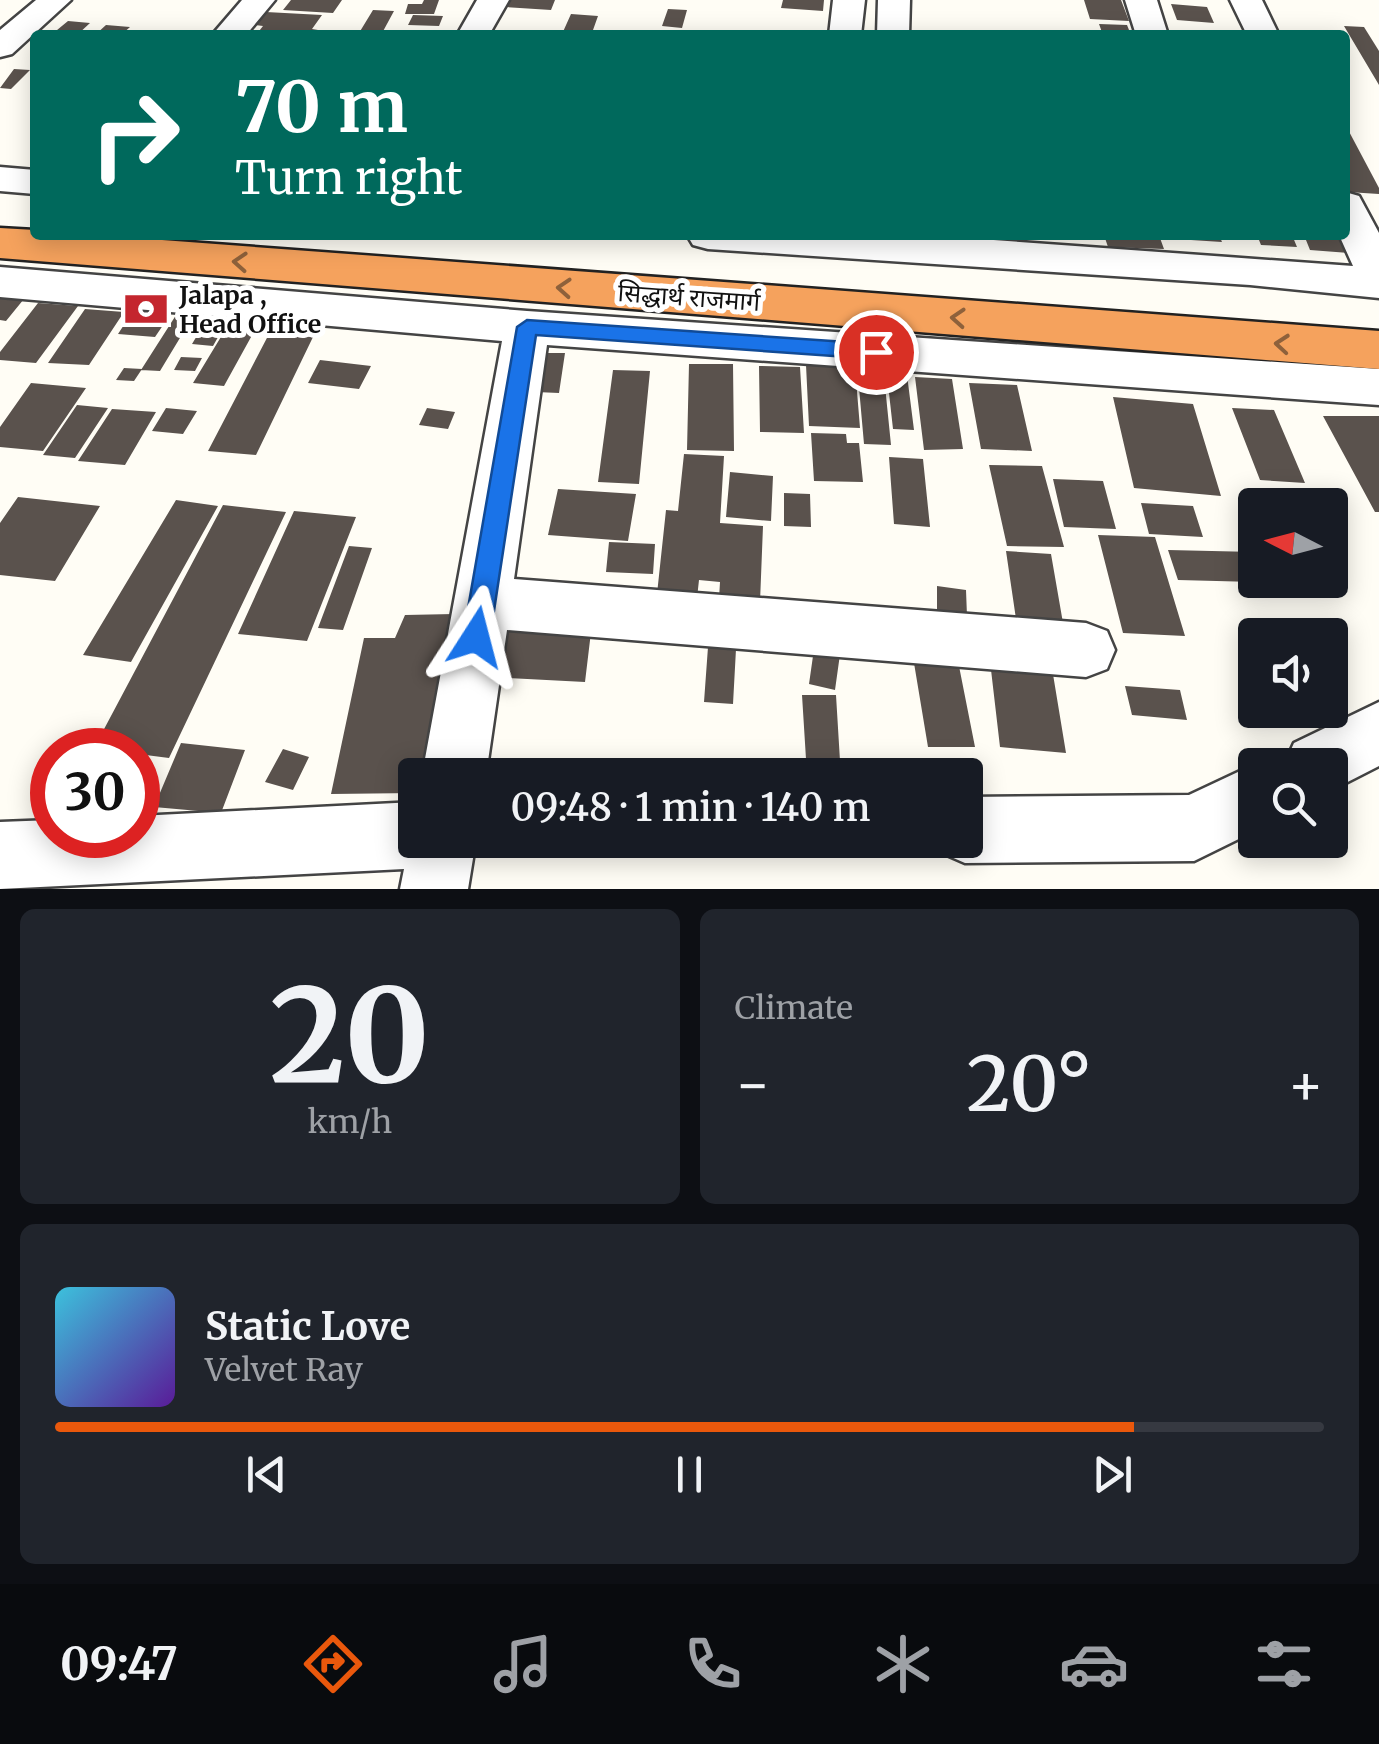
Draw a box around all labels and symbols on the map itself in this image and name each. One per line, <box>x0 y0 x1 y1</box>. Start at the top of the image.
one-way arrow <box>231 252 247 274</box>
street label: सिद्धार्थ राजमार्ग <box>617 276 762 318</box>
one-way arrow <box>555 277 571 299</box>
place label: Jalapa , Head Office <box>178 279 321 340</box>
bank icon: Jalapa , Head Office <box>122 285 170 333</box>
one-way arrow <box>949 308 965 330</box>
pin <box>834 310 919 395</box>
one-way arrow <box>1273 333 1289 355</box>
north arrow <box>1238 488 1348 598</box>
position arrow <box>424 585 528 689</box>
speed limit sign: 30 <box>30 728 160 858</box>

